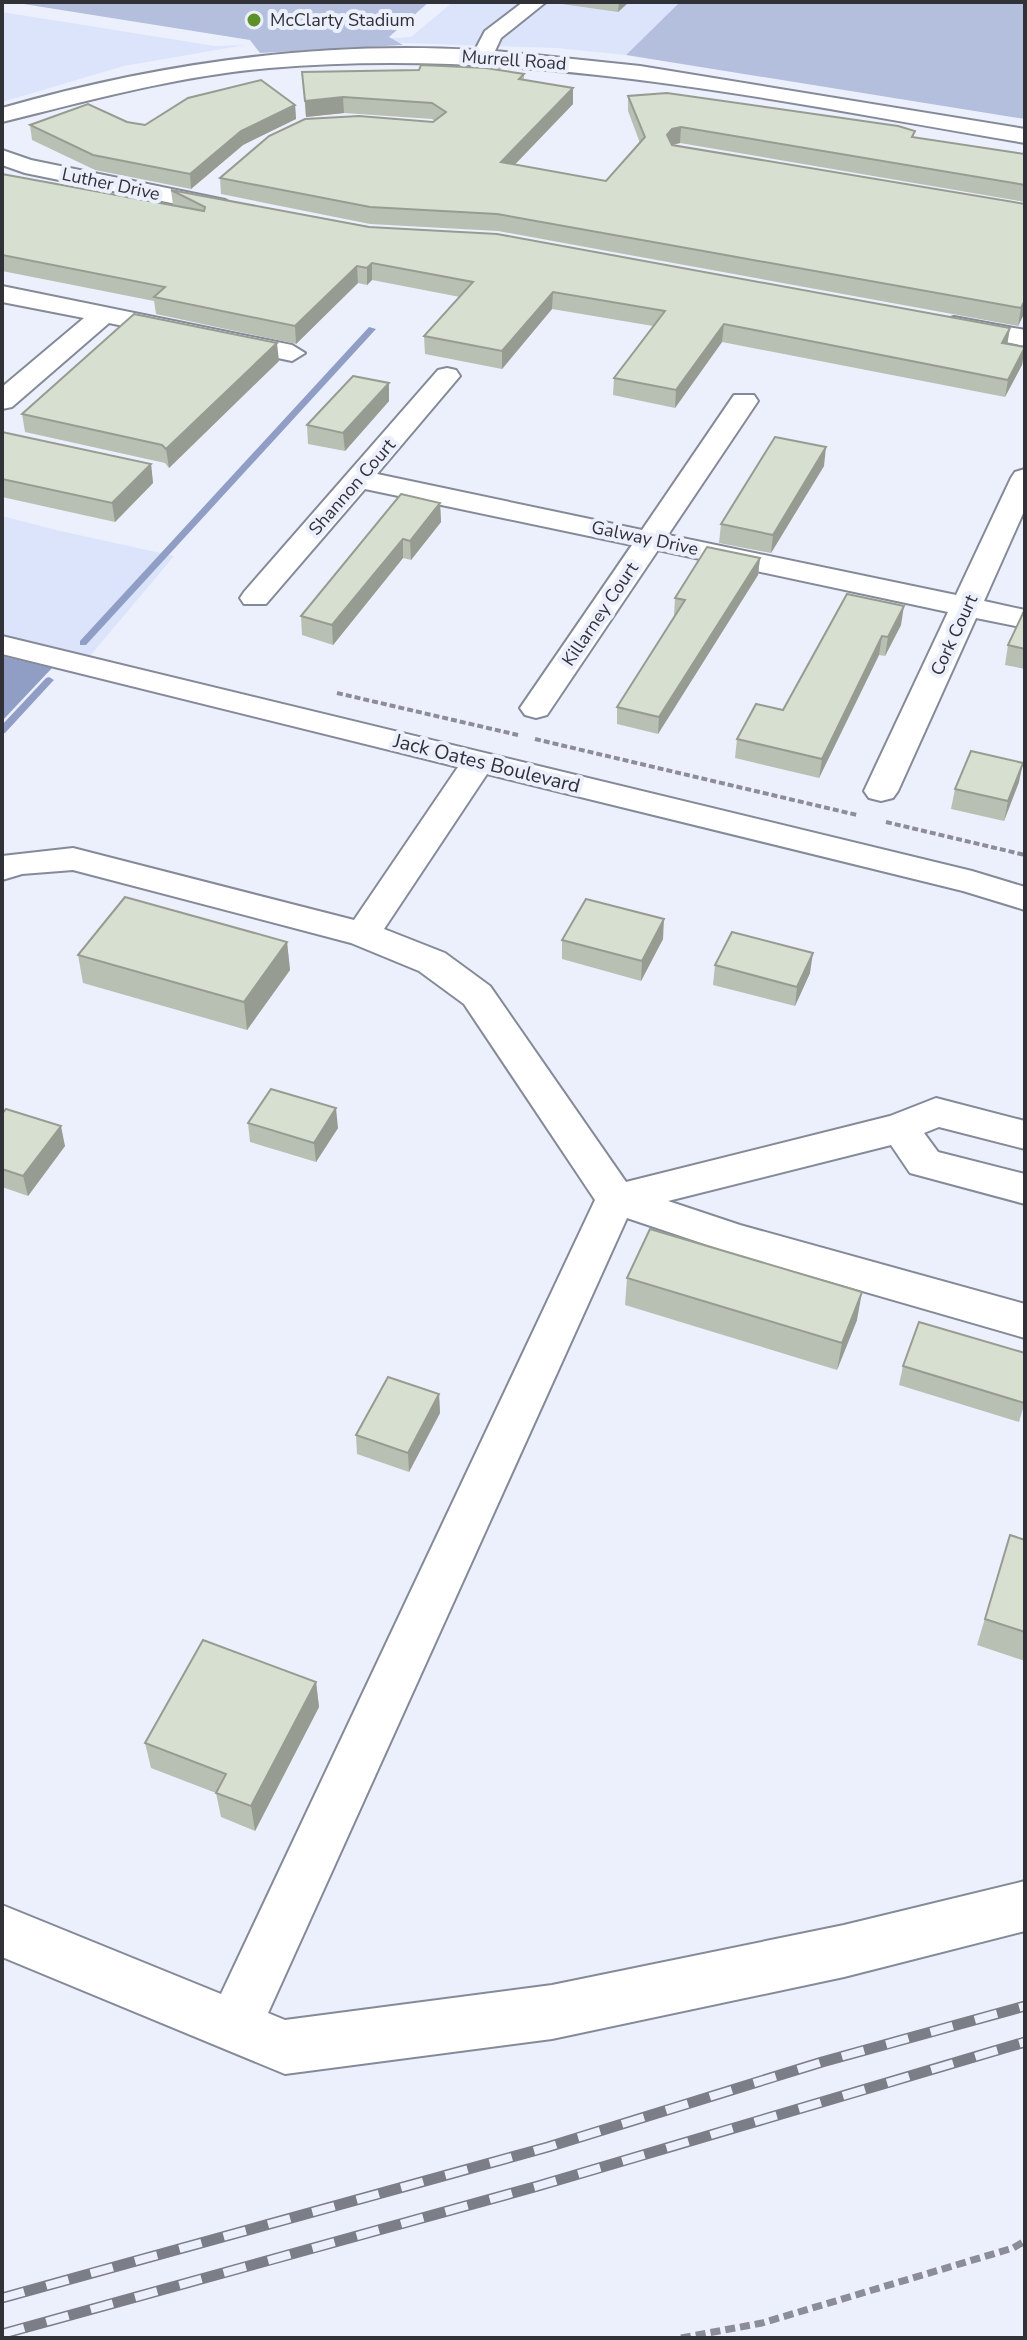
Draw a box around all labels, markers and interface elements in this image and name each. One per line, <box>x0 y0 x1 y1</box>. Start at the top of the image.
place label: McClarty Stadium <box>270 8 415 32</box>
marker: McClarty Stadium <box>245 11 263 29</box>
street label: Murrell Road <box>461 44 567 76</box>
street label: Luther Drive <box>60 162 162 206</box>
street label: Shannon Court <box>303 433 401 541</box>
street label: Galway Drive <box>589 515 701 561</box>
street label: Killarney Court <box>556 557 644 671</box>
street label: Cork Court <box>925 590 983 679</box>
street label: Jack Oates Boulevard <box>390 727 583 800</box>

